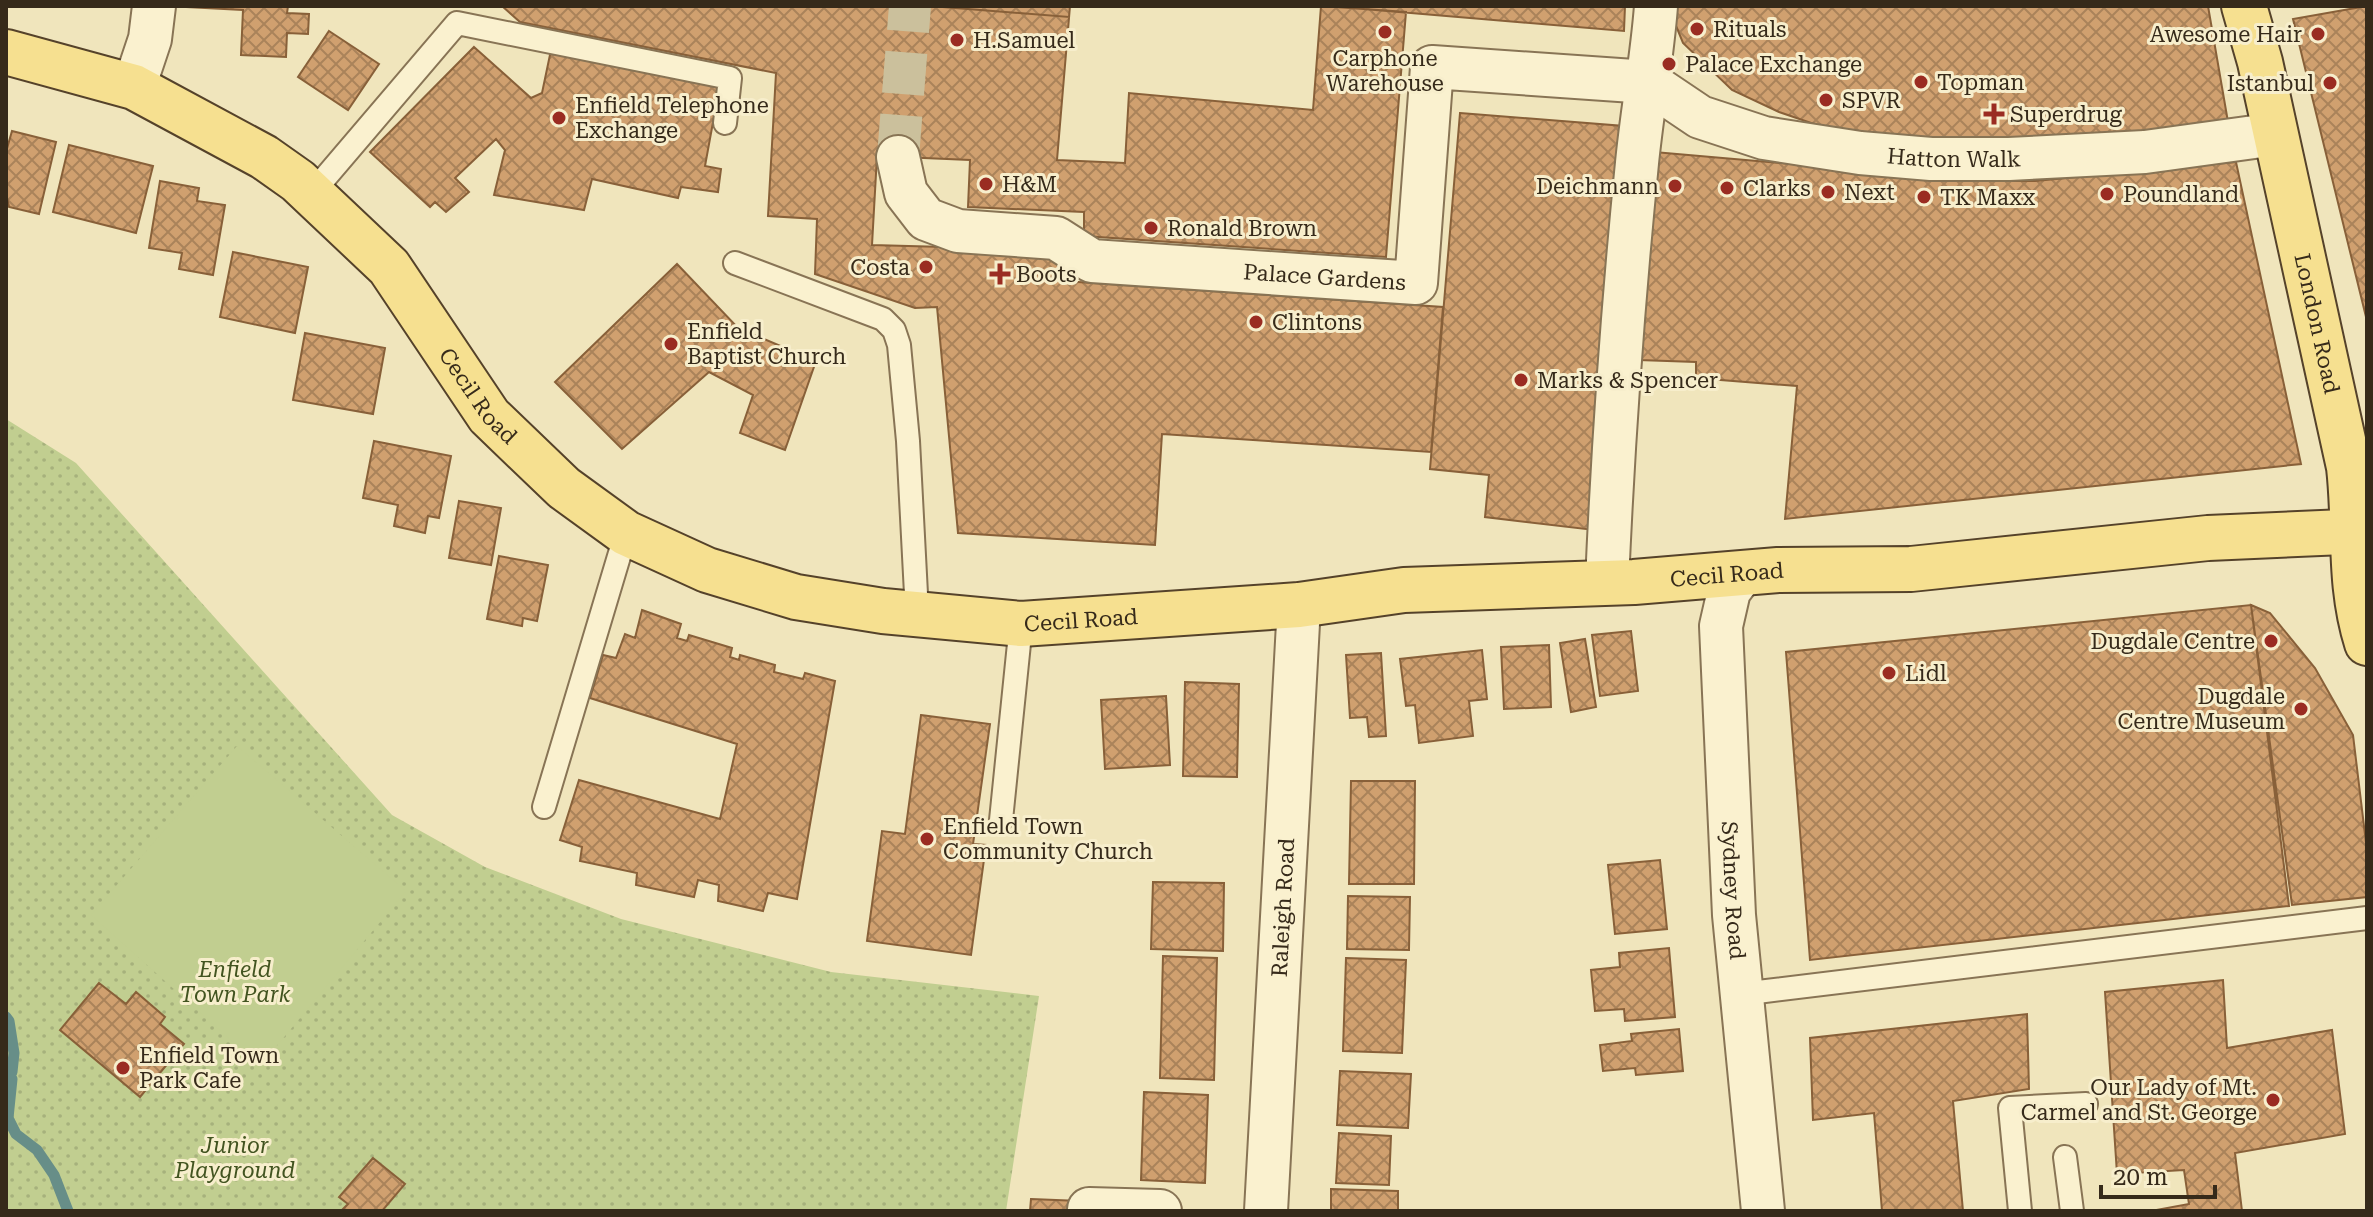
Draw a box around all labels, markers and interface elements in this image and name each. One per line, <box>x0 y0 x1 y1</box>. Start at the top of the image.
place label: Rituals <box>1713 17 1786 42</box>
marker: Rituals <box>1688 20 1706 38</box>
place label: Awesome Hair <box>2150 22 2302 47</box>
marker: Carphone Warehouse <box>1376 23 1394 41</box>
marker: Awesome Hair <box>2309 25 2327 43</box>
place label: H.Samuel <box>973 28 1075 53</box>
marker: H.Samuel <box>948 31 966 49</box>
place label: Carphone Warehouse <box>1326 46 1444 96</box>
place label: Palace Exchange <box>1685 52 1862 77</box>
marker: Palace Exchange <box>1660 55 1678 73</box>
place label: Topman <box>1937 70 2024 95</box>
place label: Istanbul <box>2227 71 2314 96</box>
marker: Topman <box>1912 73 1930 91</box>
marker: Istanbul <box>2321 74 2339 92</box>
place label: SPVR <box>1842 88 1901 113</box>
marker: SPVR <box>1817 91 1835 109</box>
place label: Enfield Telephone Exchange <box>575 93 769 143</box>
place label: Superdrug <box>2010 102 2123 127</box>
marker: Superdrug <box>1985 105 2003 123</box>
marker: Enfield Telephone Exchange <box>550 109 568 127</box>
street label: Hatton Walk <box>1886 143 2021 172</box>
place label: H&M <box>1002 172 1057 197</box>
place label: Deichmann <box>1536 174 1659 199</box>
marker: H&M <box>977 175 995 193</box>
place label: Clarks <box>1743 176 1811 201</box>
marker: Deichmann <box>1666 177 1684 195</box>
marker: Clarks <box>1718 179 1736 197</box>
place label: Next <box>1844 180 1895 205</box>
place label: Poundland <box>2123 182 2239 207</box>
marker: Next <box>1819 183 1837 201</box>
place label: TK Maxx <box>1940 185 2036 210</box>
marker: Poundland <box>2098 185 2116 203</box>
marker: TK Maxx <box>1915 188 1933 206</box>
place label: Ronald Brown <box>1167 216 1317 241</box>
marker: Ronald Brown <box>1142 219 1160 237</box>
street label: London Road <box>2290 251 2345 396</box>
place label: Costa <box>850 255 910 280</box>
marker: Costa <box>917 258 935 276</box>
street label: Palace Gardens <box>1242 259 1407 295</box>
place label: Boots <box>1016 262 1077 287</box>
marker: Boots <box>991 265 1009 283</box>
place label: Clintons <box>1272 310 1362 335</box>
marker: Clintons <box>1247 313 1265 331</box>
place label: Enfield Baptist Church <box>687 319 846 369</box>
marker: Enfield Baptist Church <box>662 335 680 353</box>
street label: Cecil Road <box>434 343 522 449</box>
place label: Marks & Spencer <box>1537 368 1718 393</box>
marker: Marks & Spencer <box>1512 371 1530 389</box>
street label: Cecil Road <box>1669 557 1785 591</box>
street label: Cecil Road <box>1023 604 1139 636</box>
place label: Dugdale Centre <box>2091 629 2255 654</box>
marker: Dugdale Centre <box>2262 632 2280 650</box>
place label: Lidl <box>1905 661 1947 686</box>
marker: Lidl <box>1880 664 1898 682</box>
place label: Dugdale Centre Museum <box>2117 684 2285 734</box>
marker: Dugdale Centre Museum <box>2292 700 2310 718</box>
place label: Enfield Town Community Church <box>943 814 1153 864</box>
street label: Sydney Road <box>1717 820 1751 961</box>
marker: Enfield Town Community Church <box>918 830 936 848</box>
street label: Raleigh Road <box>1266 837 1299 978</box>
park label: Enfield Town Park <box>180 957 290 1007</box>
place label: Enfield Town Park Cafe <box>139 1043 279 1093</box>
marker: Enfield Town Park Cafe <box>114 1059 132 1077</box>
place label: Our Lady of Mt. Carmel and St. George <box>2021 1075 2257 1125</box>
marker: Our Lady of Mt. Carmel and St. George <box>2264 1091 2282 1109</box>
park label: Junior Playground <box>174 1133 296 1183</box>
scale bar <box>2101 1149 2215 1199</box>
text: 20 m <box>2113 1163 2168 1191</box>

